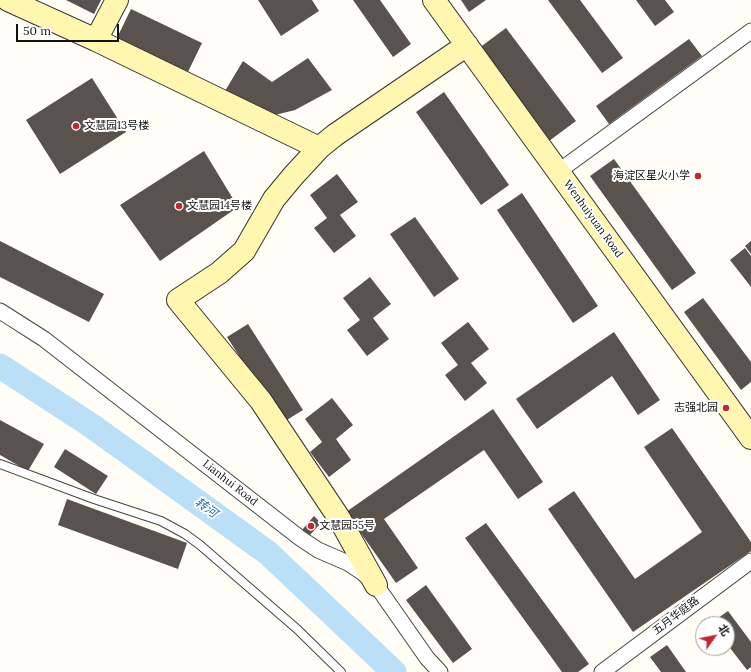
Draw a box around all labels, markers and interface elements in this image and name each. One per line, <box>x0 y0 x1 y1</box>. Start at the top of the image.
scale bar <box>18 16 121 42</box>
text: 50 m <box>23 23 51 38</box>
place label: 文慧园13号楼 <box>84 119 149 133</box>
marker: 文慧园13号楼 <box>71 121 81 131</box>
place label: 海淀区星火小学 <box>613 169 690 183</box>
marker: 海淀区星火小学 <box>693 171 703 181</box>
street label: Wenhuiyuan Road <box>560 178 626 260</box>
place label: 文慧园14号楼 <box>187 199 252 213</box>
marker: 文慧园14号楼 <box>174 201 184 211</box>
place label: 志强北园 <box>674 401 718 415</box>
marker: 志强北园 <box>721 403 731 413</box>
street label: Lianhui Road <box>200 457 260 509</box>
water label: 转河 <box>192 495 220 521</box>
place label: 文慧园55号 <box>319 519 375 533</box>
marker: 文慧园55号 <box>306 521 316 531</box>
street label: 五月华庭路 <box>650 594 702 638</box>
north arrow <box>695 616 735 656</box>
text: 北 <box>715 622 733 638</box>

